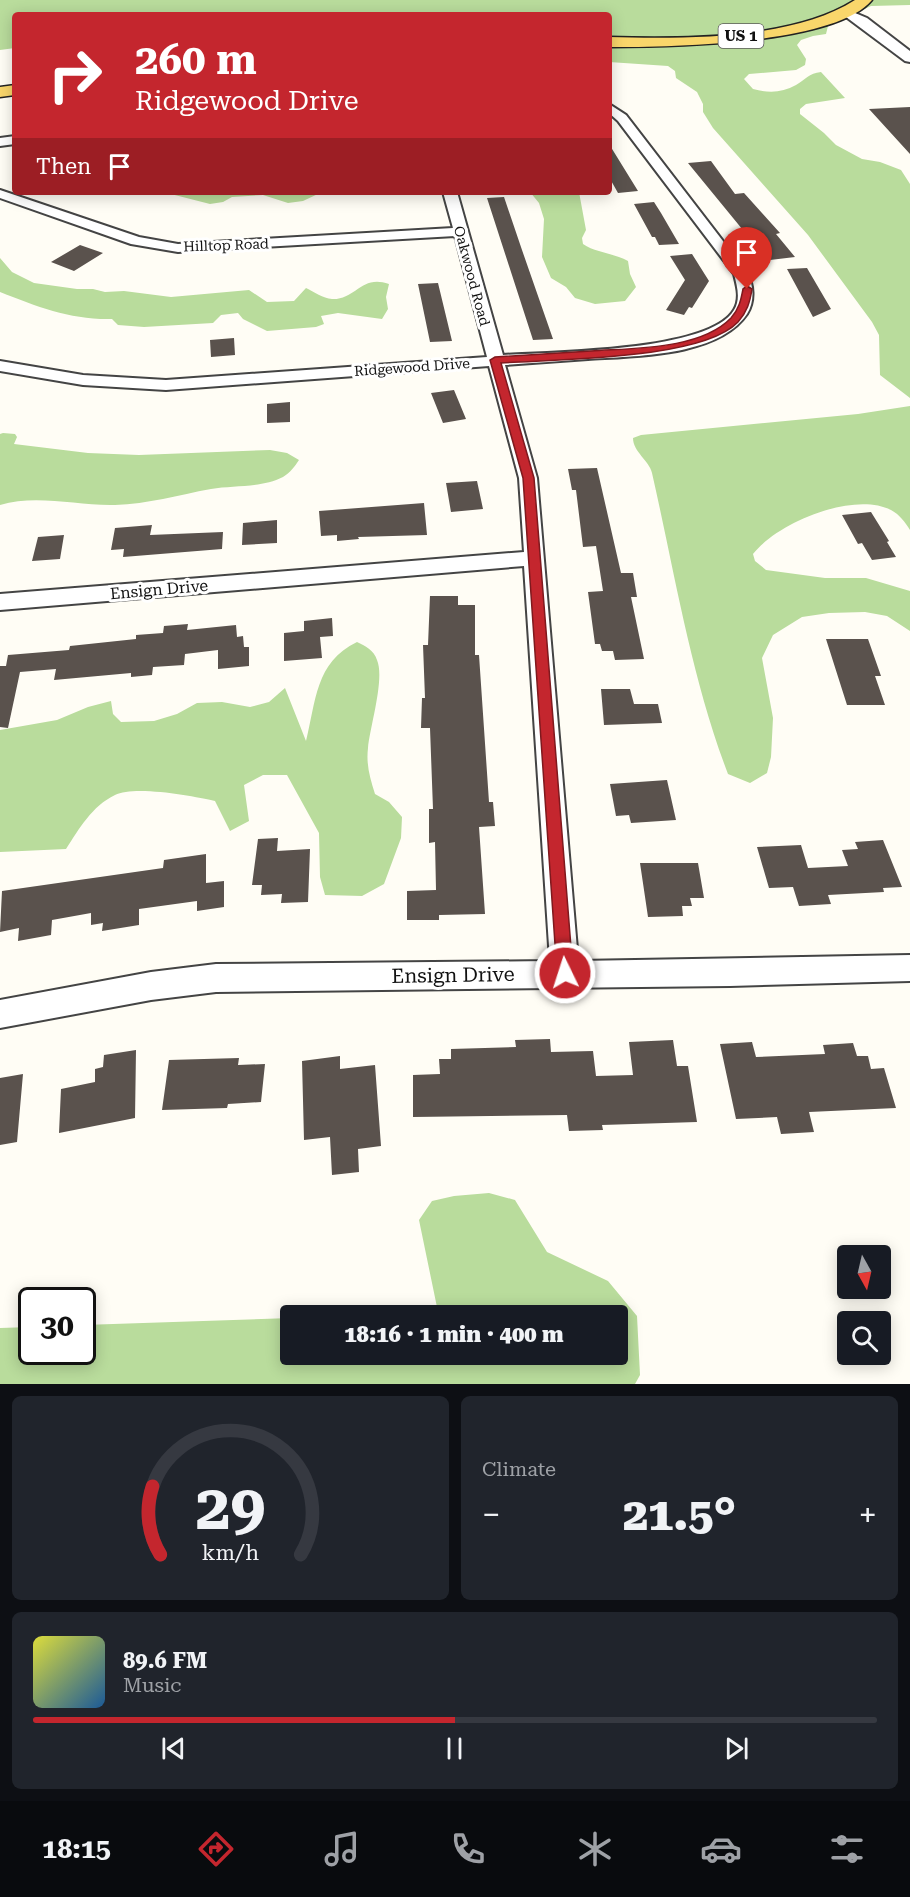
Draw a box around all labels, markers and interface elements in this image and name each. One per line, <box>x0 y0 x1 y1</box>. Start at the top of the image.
road number: US 1 <box>718 24 764 48</box>
text: 260 m <box>135 35 257 84</box>
icon: right <box>36 36 114 114</box>
text: Ridgewood Drive <box>135 85 358 117</box>
icon: arrive <box>103 150 136 183</box>
text: Then <box>36 154 91 179</box>
street label: Oakwood Road <box>451 224 493 328</box>
pin <box>721 227 772 289</box>
street label: Hilltop Road <box>183 236 269 254</box>
icon: arrive <box>730 236 763 269</box>
street label: Ridgewood Drive <box>354 355 471 379</box>
street label: Ensign Drive <box>109 576 209 603</box>
position arrow <box>533 941 597 1005</box>
street label: Ensign Drive <box>391 962 515 988</box>
north arrow <box>837 1245 891 1299</box>
map controls <box>837 1245 891 1365</box>
speed limit sign: 30 <box>18 1287 96 1365</box>
button: search <box>837 1311 891 1365</box>
text: 18:16 · 1 min · 400 m <box>344 1322 564 1347</box>
text: Climate <box>482 1457 556 1481</box>
text: 29 <box>196 1471 265 1544</box>
text: 21.5° <box>623 1488 736 1541</box>
text: − <box>482 1495 500 1534</box>
text: + <box>859 1495 877 1534</box>
text: km/h <box>202 1540 259 1565</box>
text: 89.6 FM <box>123 1648 207 1673</box>
text: Music <box>123 1673 182 1697</box>
icon: previous <box>157 1732 190 1765</box>
icon: pause <box>438 1732 471 1765</box>
icon: next <box>720 1732 753 1765</box>
icon: directions <box>195 1828 237 1870</box>
icon: music <box>321 1828 363 1870</box>
icon: phone <box>447 1828 489 1870</box>
icon: climate <box>574 1828 616 1870</box>
icon: car <box>700 1828 742 1870</box>
icon: filters <box>826 1828 868 1870</box>
text: 18:15 <box>42 1833 111 1865</box>

